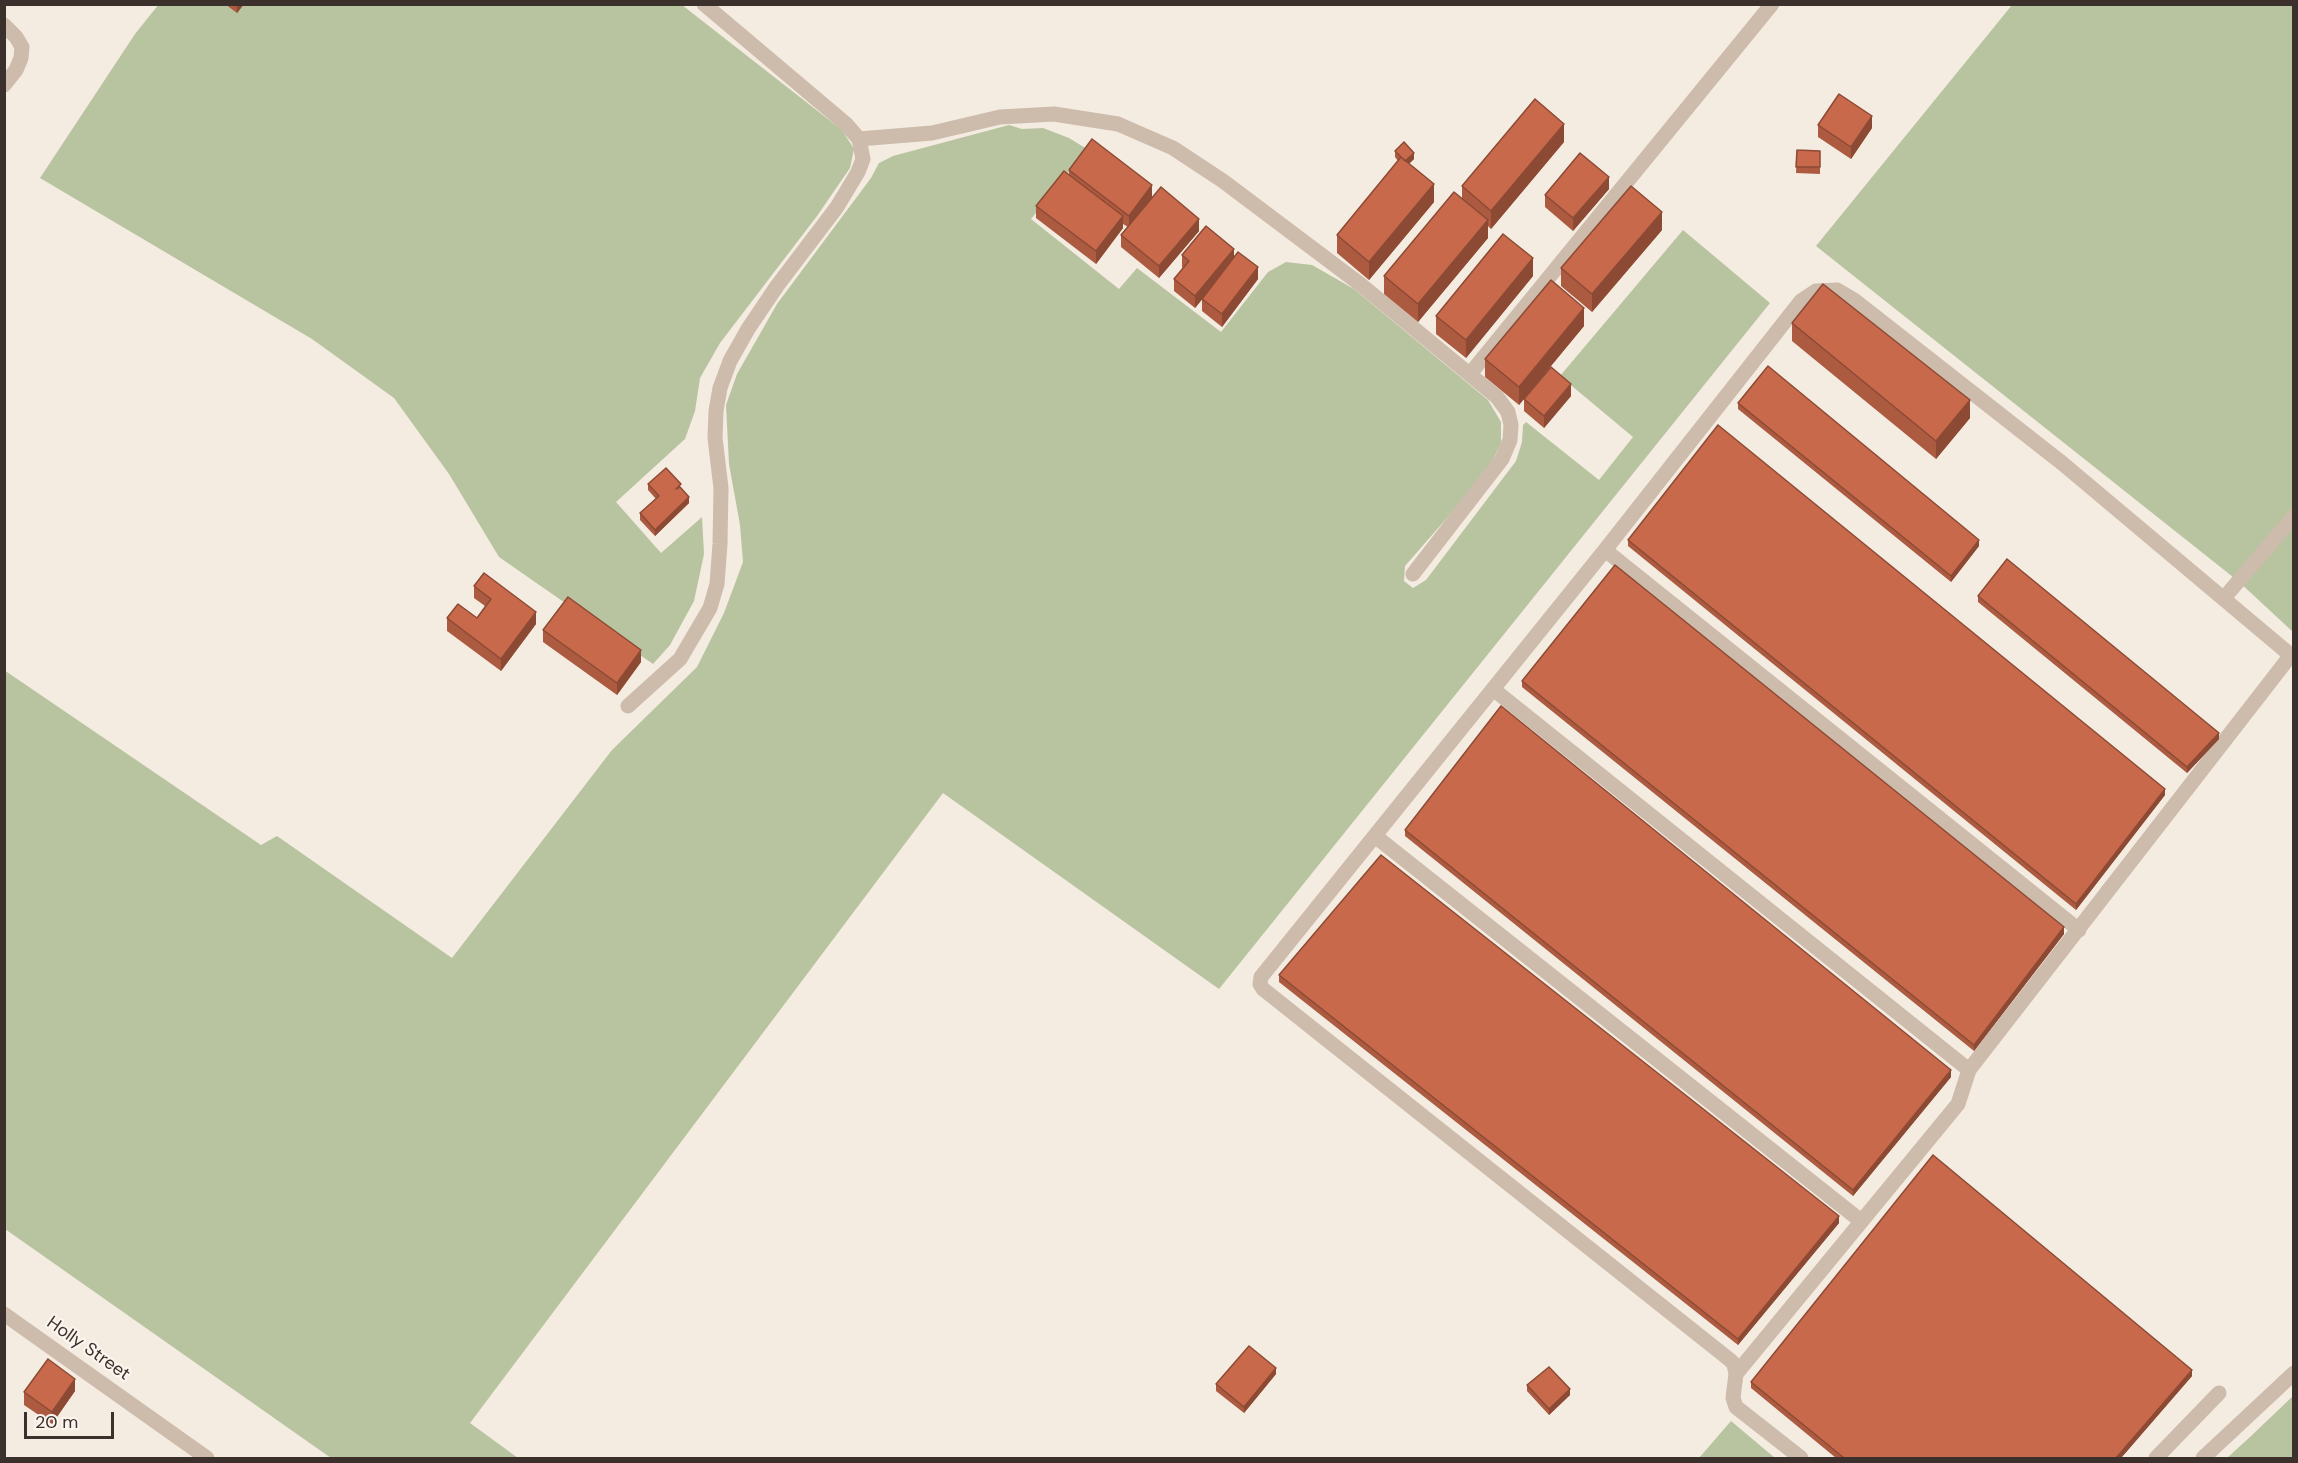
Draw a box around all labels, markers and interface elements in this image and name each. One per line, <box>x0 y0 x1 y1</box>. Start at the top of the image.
street label: Holly Street <box>42 1312 134 1386</box>
scale bar <box>27 1400 117 1438</box>
text: 20 m <box>35 1410 78 1434</box>

